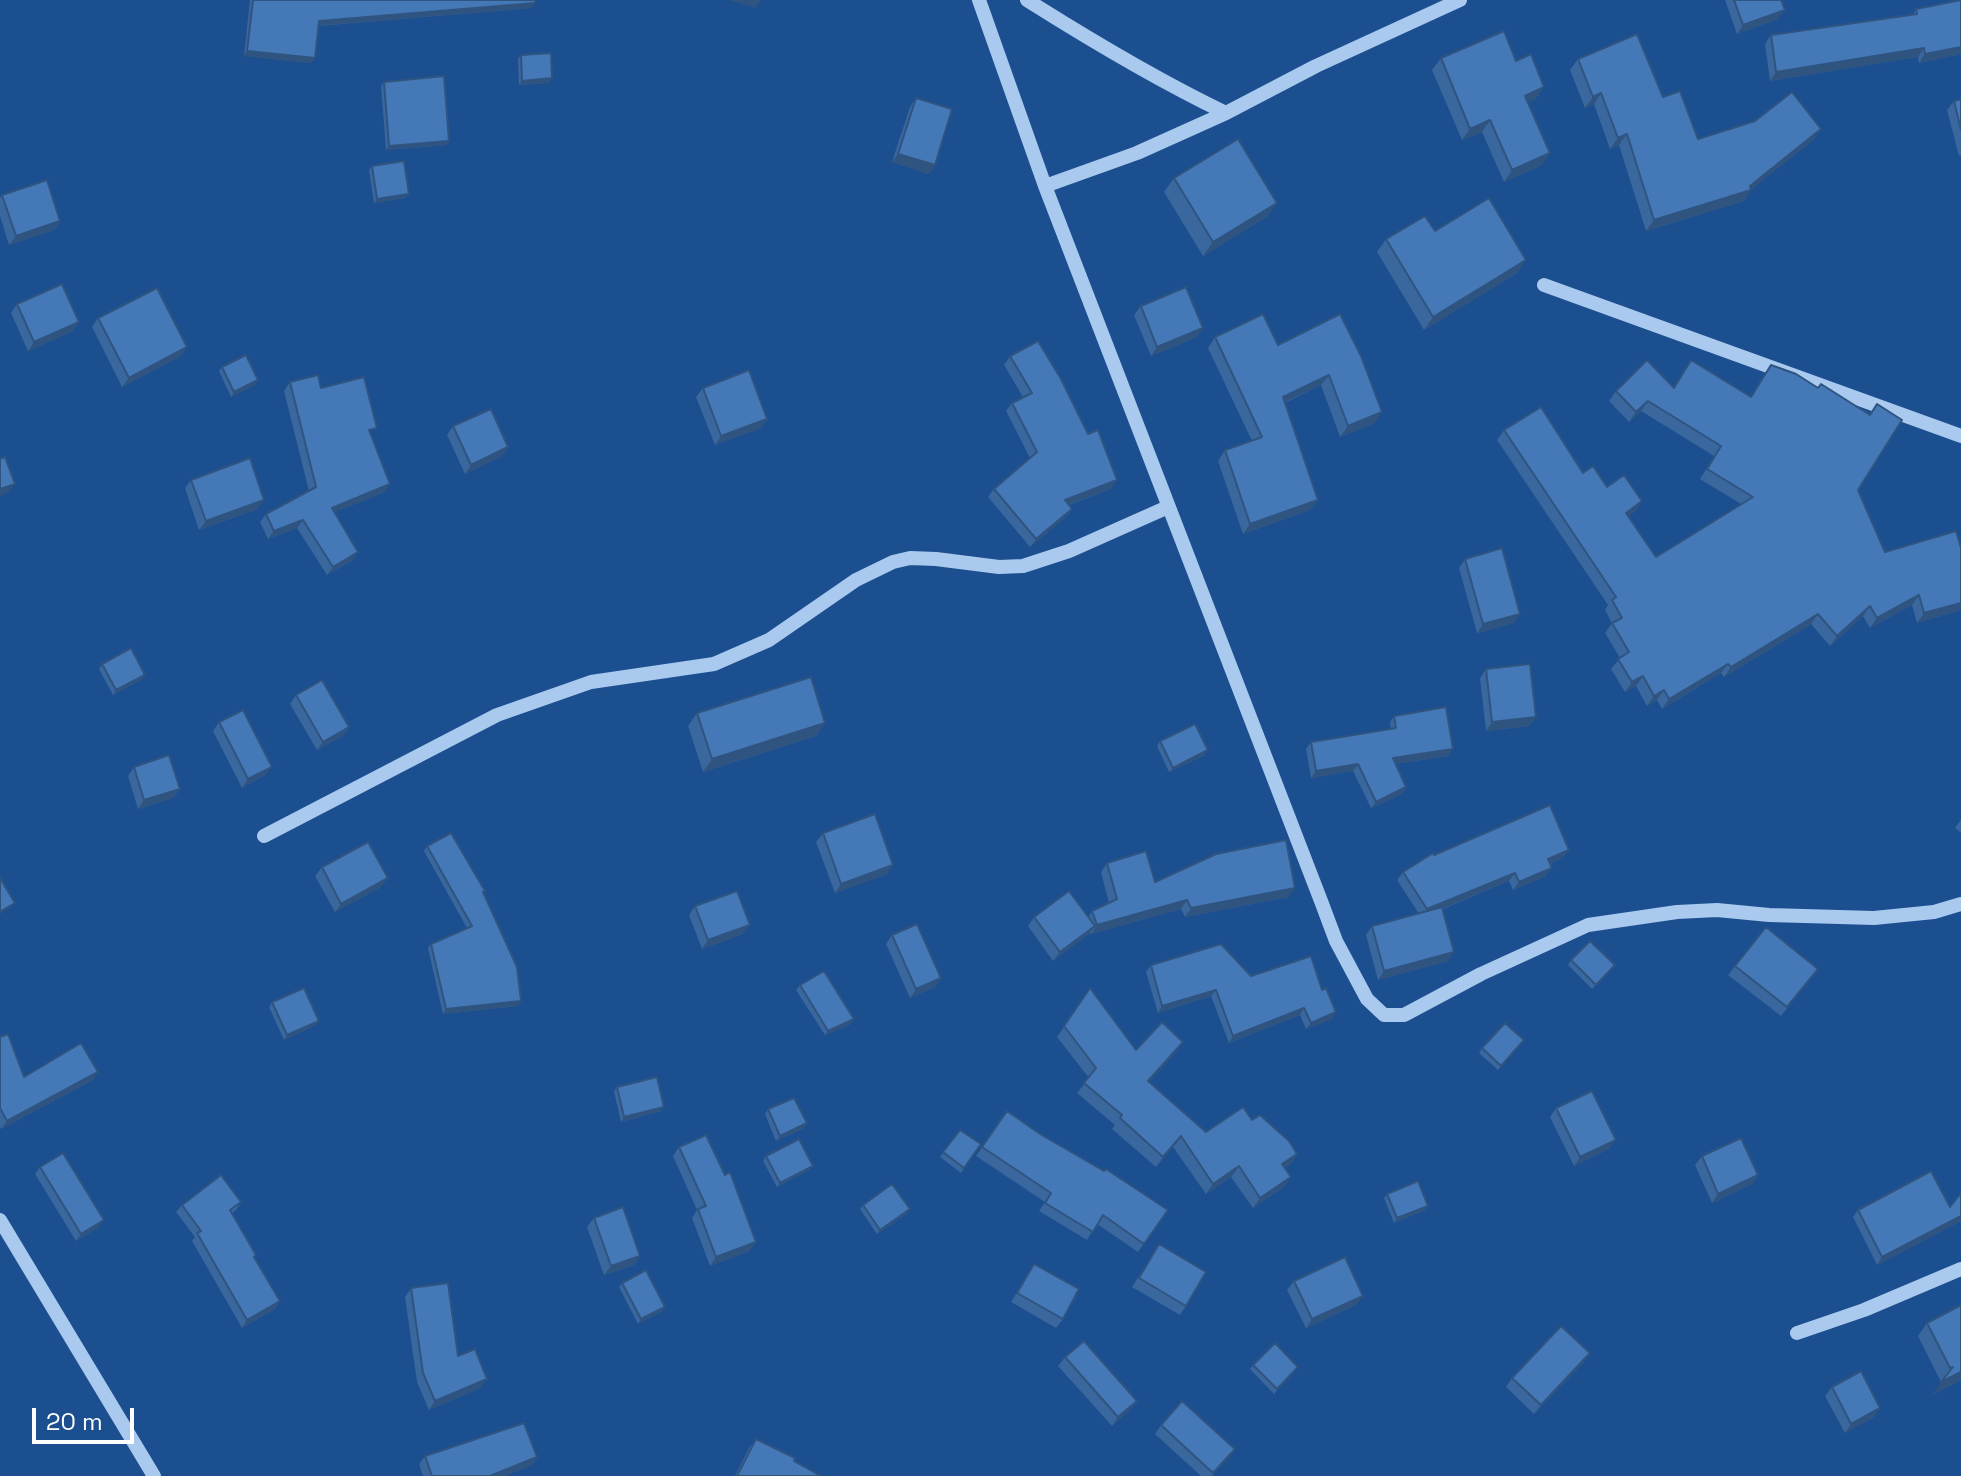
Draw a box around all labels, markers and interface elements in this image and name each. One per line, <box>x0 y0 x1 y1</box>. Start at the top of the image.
scale bar <box>36 1392 138 1442</box>
text: 20 m <box>46 1406 103 1437</box>

